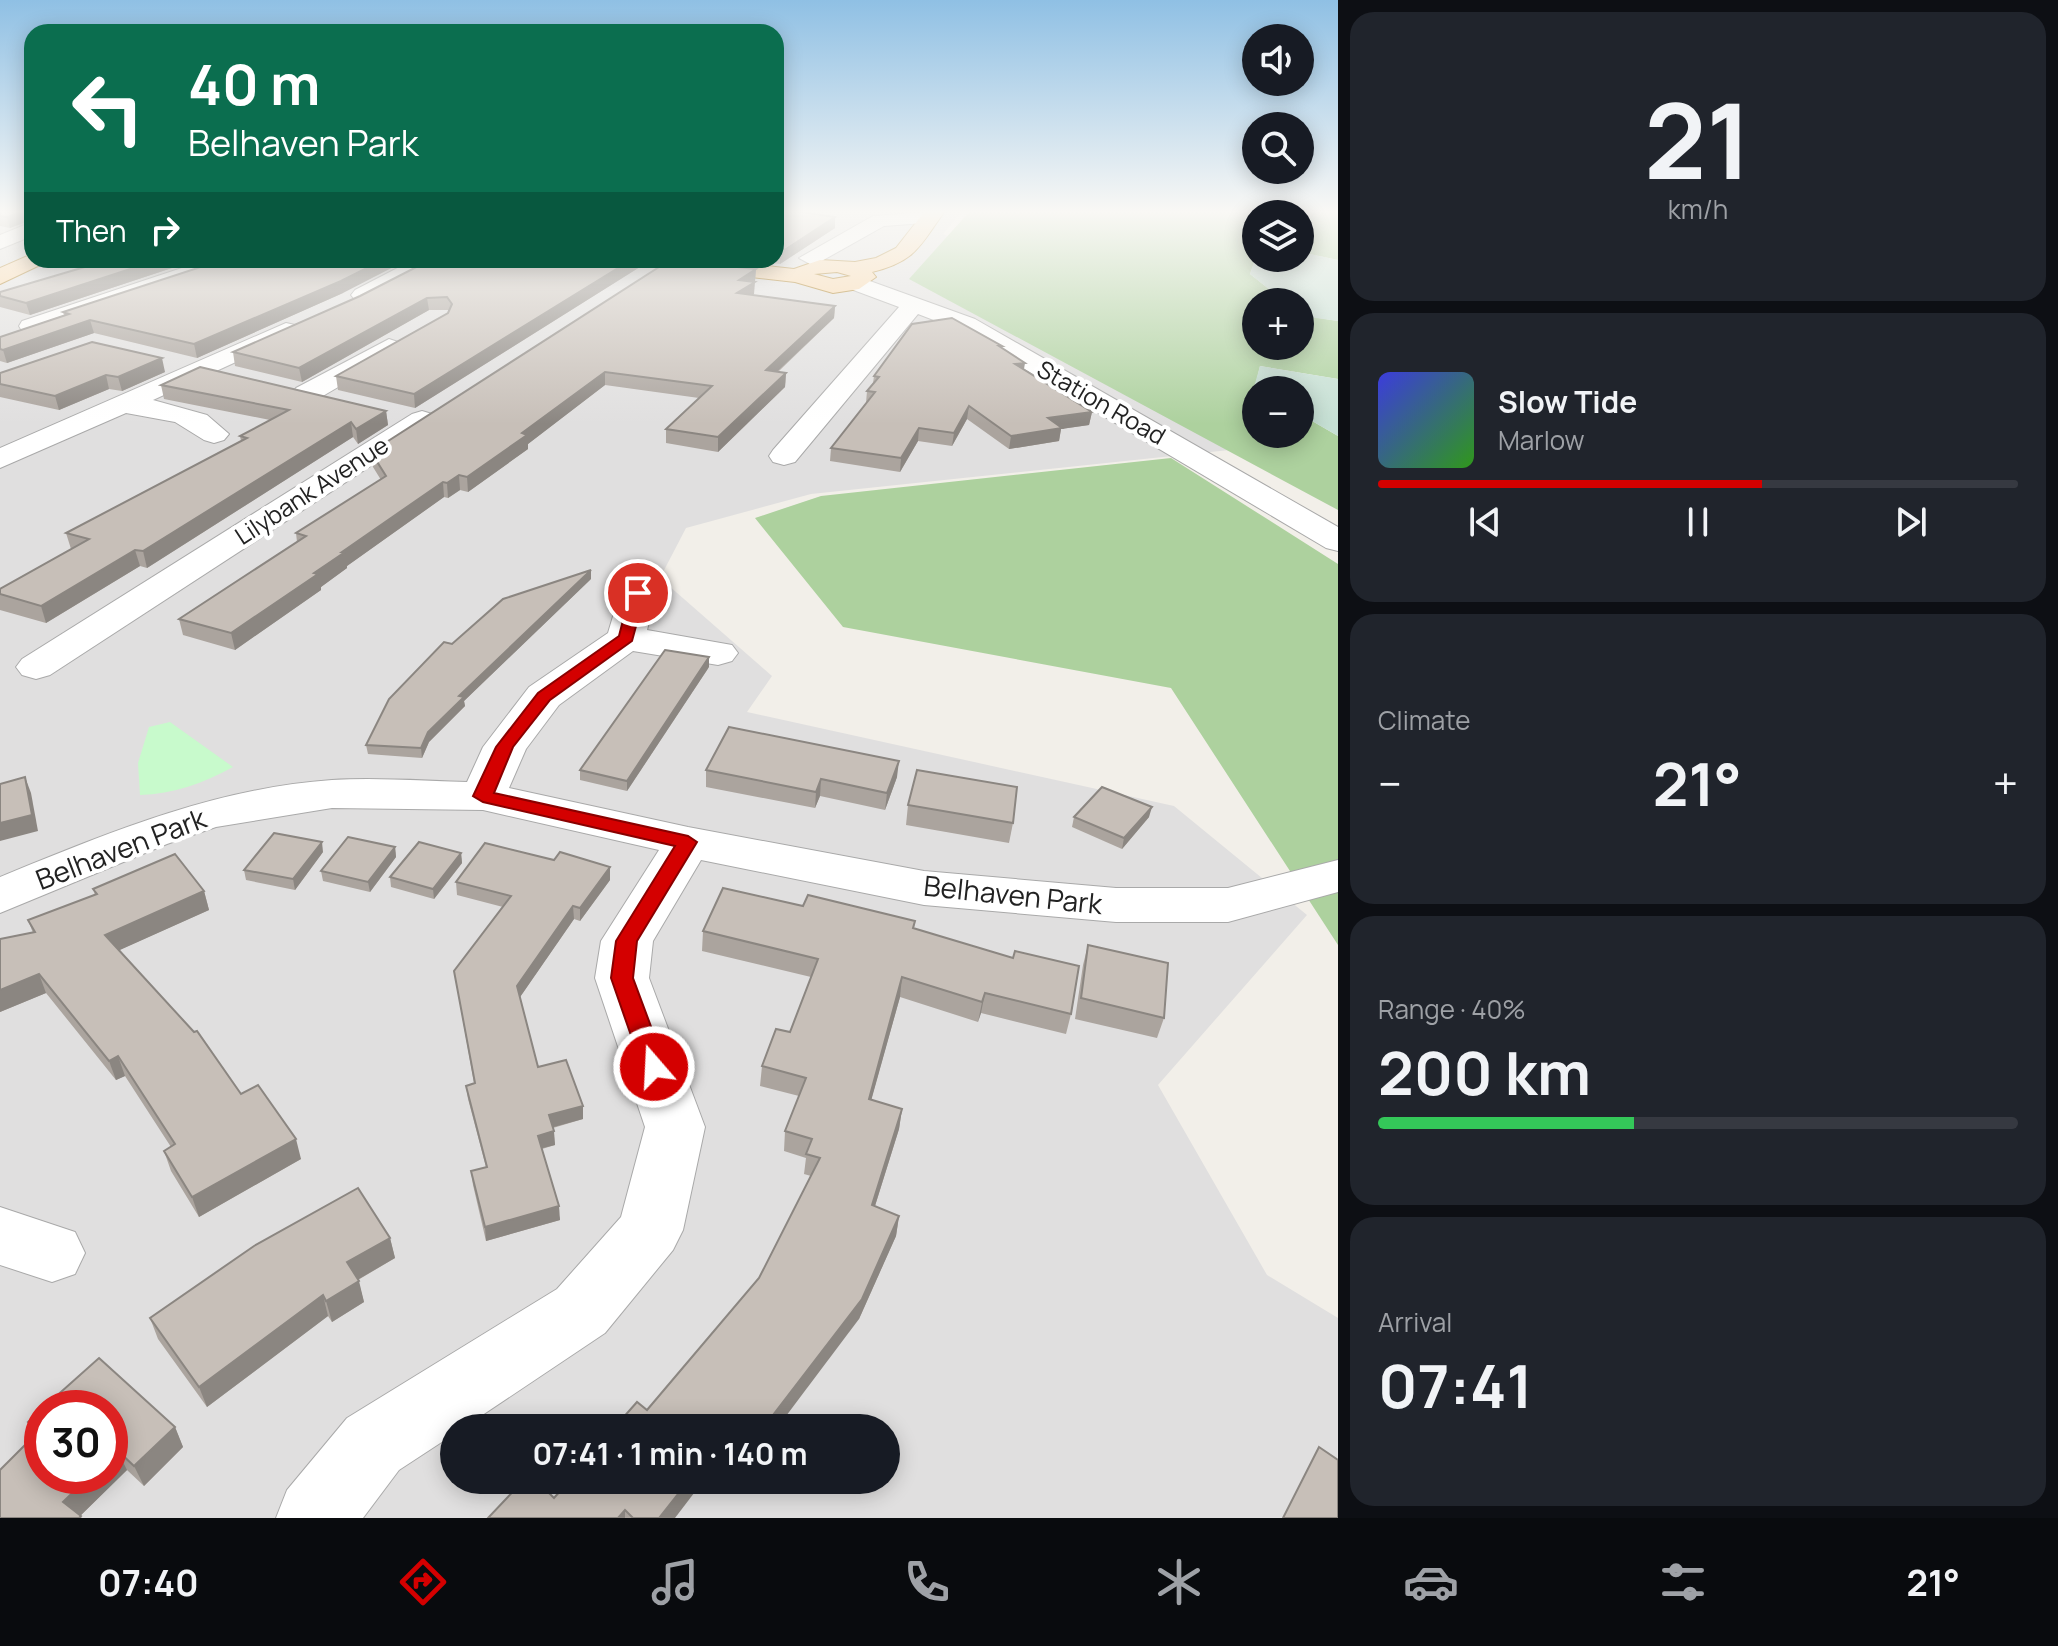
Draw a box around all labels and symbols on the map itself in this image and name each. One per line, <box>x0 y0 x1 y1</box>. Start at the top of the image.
street label: Station Road <box>1032 352 1172 452</box>
street label: Lilybank Avenue <box>228 428 394 552</box>
pin <box>604 559 672 627</box>
street label: Belhaven Park <box>30 798 212 898</box>
street label: Belhaven Park <box>922 866 1105 922</box>
position arrow <box>612 1025 696 1109</box>
speed limit sign: 30 <box>24 1390 128 1494</box>

